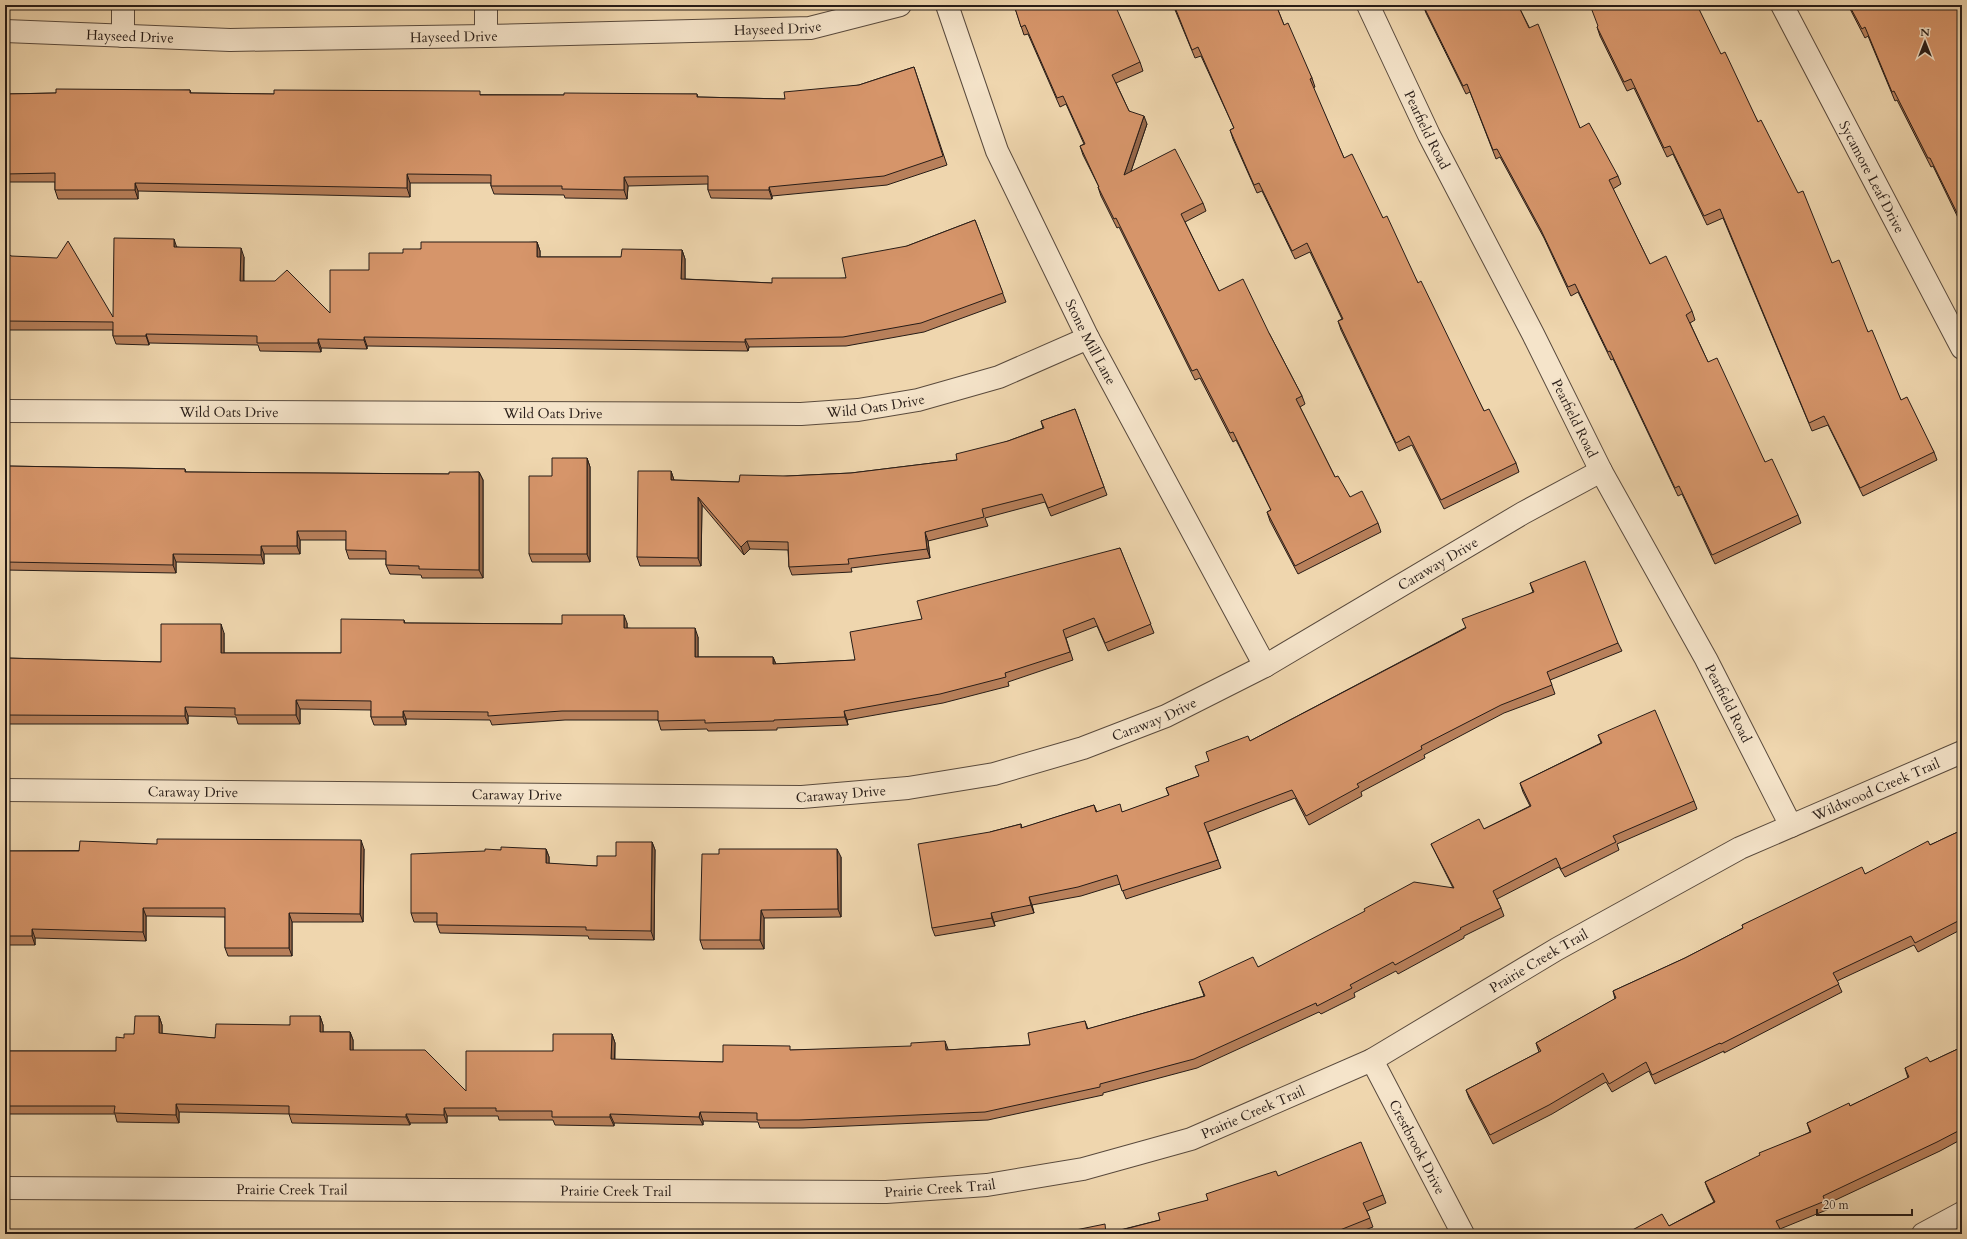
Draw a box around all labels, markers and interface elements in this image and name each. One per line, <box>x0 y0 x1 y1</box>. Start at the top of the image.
street label: Hayseed Drive <box>734 16 824 40</box>
north arrow <box>1905 22 1945 62</box>
street label: Hayseed Drive <box>86 25 174 48</box>
text: N <box>1920 25 1930 40</box>
street label: Hayseed Drive <box>410 27 498 47</box>
street label: Pearfield Road <box>1399 87 1454 173</box>
street label: Sycamore Leaf Drive <box>1834 118 1909 236</box>
street label: Stone Mill Lane <box>1060 296 1120 388</box>
street label: Pearfield Road <box>1547 376 1602 461</box>
street label: Wild Oats Drive <box>825 390 927 422</box>
street label: Wild Oats Drive <box>178 403 279 422</box>
street label: Wild Oats Drive <box>502 404 603 423</box>
street label: Caraway Drive <box>1394 533 1482 595</box>
street label: Pearfield Road <box>1700 661 1756 746</box>
street label: Caraway Drive <box>1109 693 1200 746</box>
street label: Wildwood Creek Trail <box>1809 754 1943 826</box>
street label: Caraway Drive <box>796 781 887 807</box>
street label: Caraway Drive <box>148 782 238 802</box>
street label: Caraway Drive <box>472 785 562 805</box>
street label: Prairie Creek Trail <box>1486 925 1592 997</box>
street label: Prairie Creek Trail <box>1198 1081 1308 1143</box>
street label: Crestbrook Drive <box>1384 1096 1450 1198</box>
street label: Prairie Creek Trail <box>884 1175 997 1202</box>
street label: Prairie Creek Trail <box>236 1180 348 1200</box>
street label: Prairie Creek Trail <box>560 1182 672 1201</box>
scale bar <box>1817 1191 1912 1217</box>
text: 20 m <box>1823 1197 1850 1213</box>

